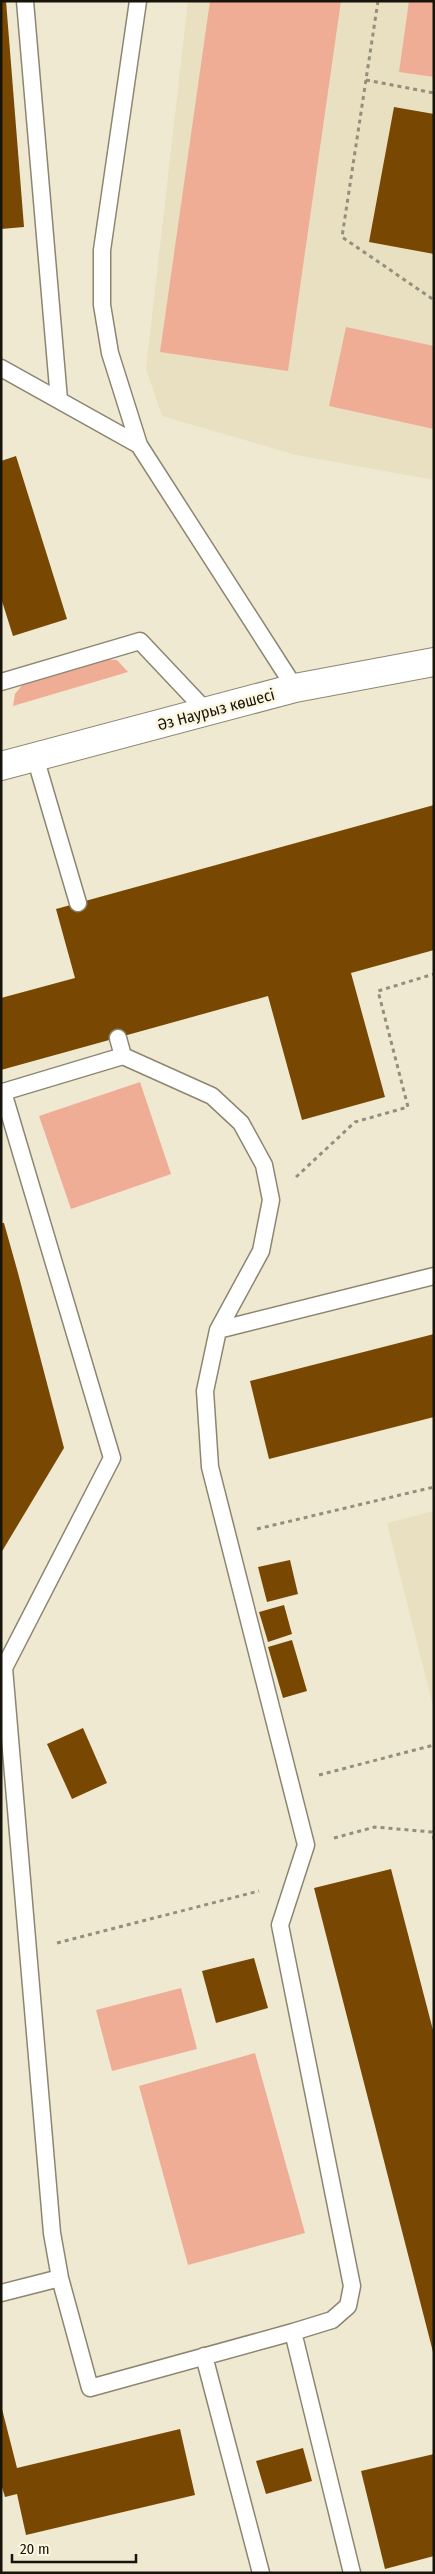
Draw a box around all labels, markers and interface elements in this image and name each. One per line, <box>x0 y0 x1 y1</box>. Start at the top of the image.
street label: Әз Наурыз көшесі <box>155 685 277 734</box>
scale bar <box>12 2532 136 2564</box>
text: 20 m <box>20 2540 50 2558</box>

